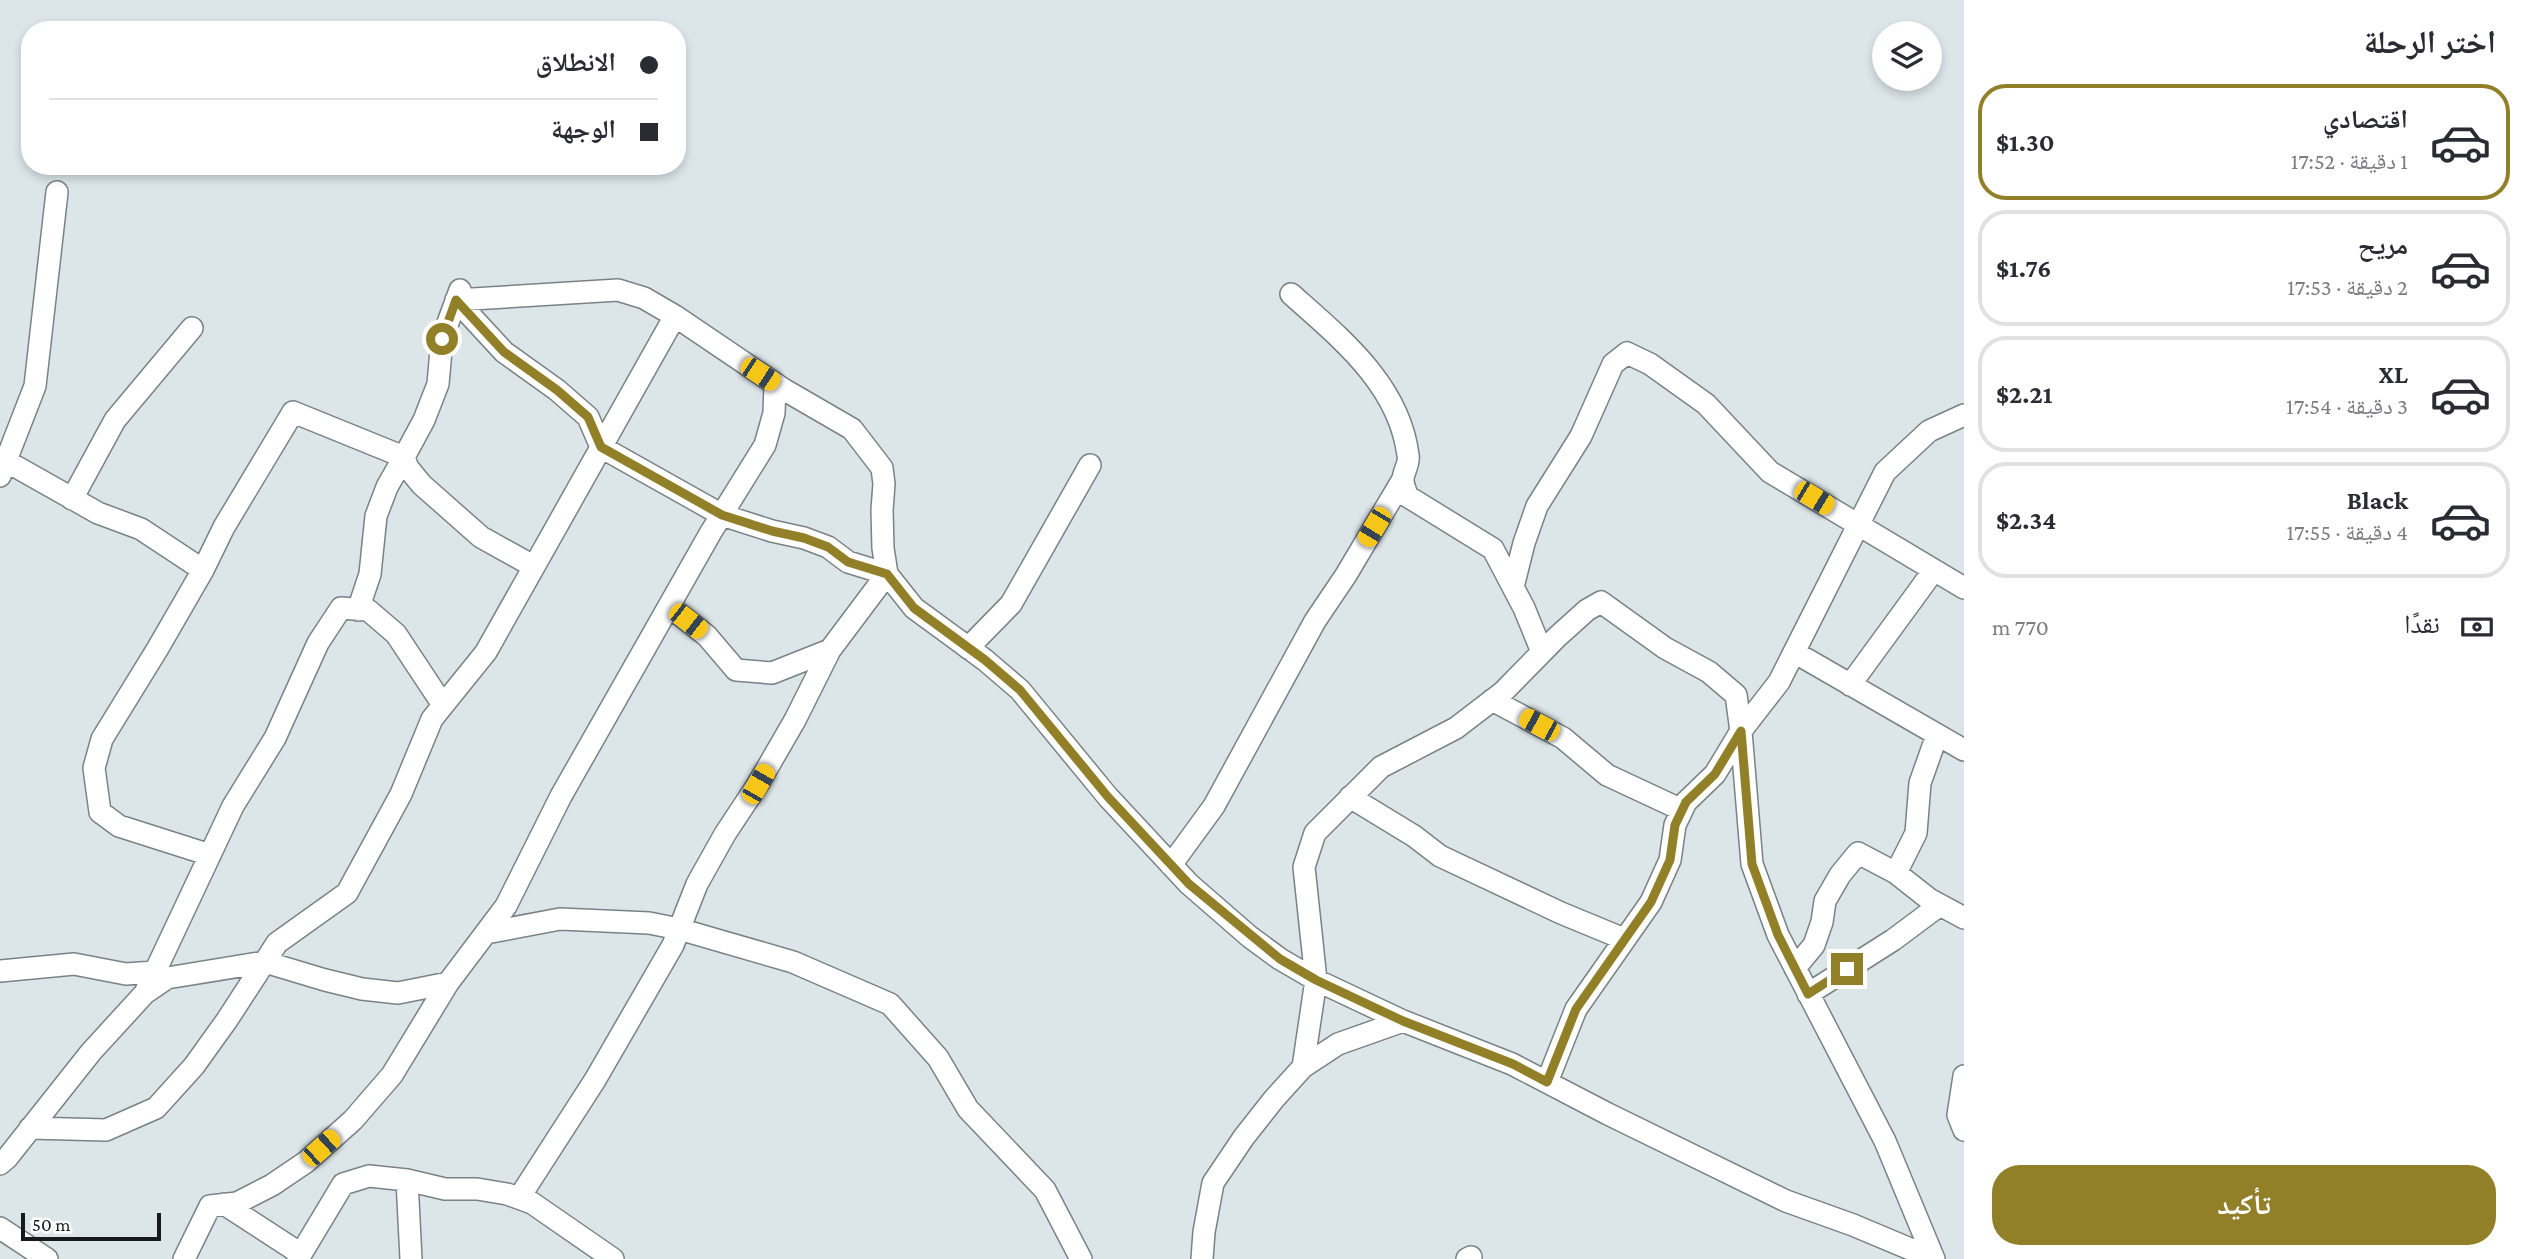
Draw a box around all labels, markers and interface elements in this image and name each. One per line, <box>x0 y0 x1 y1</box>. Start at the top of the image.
map controls <box>1872 21 1942 91</box>
button: layers <box>1872 21 1942 91</box>
text: اختر الرحلة <box>2364 24 2496 60</box>
text: الانطلاق <box>536 48 616 77</box>
text: اقتصادي <box>2323 105 2408 134</box>
icon: car <box>2429 111 2492 174</box>
text: الوجهة <box>551 115 616 144</box>
text: $1.30 <box>1996 128 2054 157</box>
text: 1 دقيقة · 17:52 <box>2291 148 2408 174</box>
text: مريح <box>2358 231 2408 260</box>
icon: car <box>2429 237 2492 300</box>
text: $1.76 <box>1996 254 2052 283</box>
text: 2 دقيقة · 17:53 <box>2287 274 2408 300</box>
route start <box>426 323 458 355</box>
car <box>737 354 784 394</box>
text: XL <box>2379 360 2408 389</box>
icon: car <box>2429 363 2492 426</box>
text: $2.21 <box>1996 380 2052 409</box>
text: 3 دقيقة · 17:54 <box>2286 393 2408 419</box>
car <box>1791 478 1838 518</box>
text: Black <box>2347 486 2408 515</box>
icon: car <box>2429 489 2492 552</box>
car <box>1355 504 1394 550</box>
text: $2.34 <box>1996 506 2056 535</box>
text: 4 دقيقة · 17:55 <box>2286 519 2408 545</box>
car <box>665 600 712 642</box>
icon: cash <box>2458 608 2496 646</box>
text: نقدًا <box>2404 610 2440 639</box>
text: 770 m <box>1992 614 2049 640</box>
car <box>1516 706 1563 744</box>
car <box>739 761 778 807</box>
route end <box>1831 953 1863 985</box>
car <box>299 1126 344 1170</box>
button: تأكيد <box>1992 1165 2496 1245</box>
scale bar <box>21 1210 161 1242</box>
text: 50 m <box>32 1214 71 1235</box>

